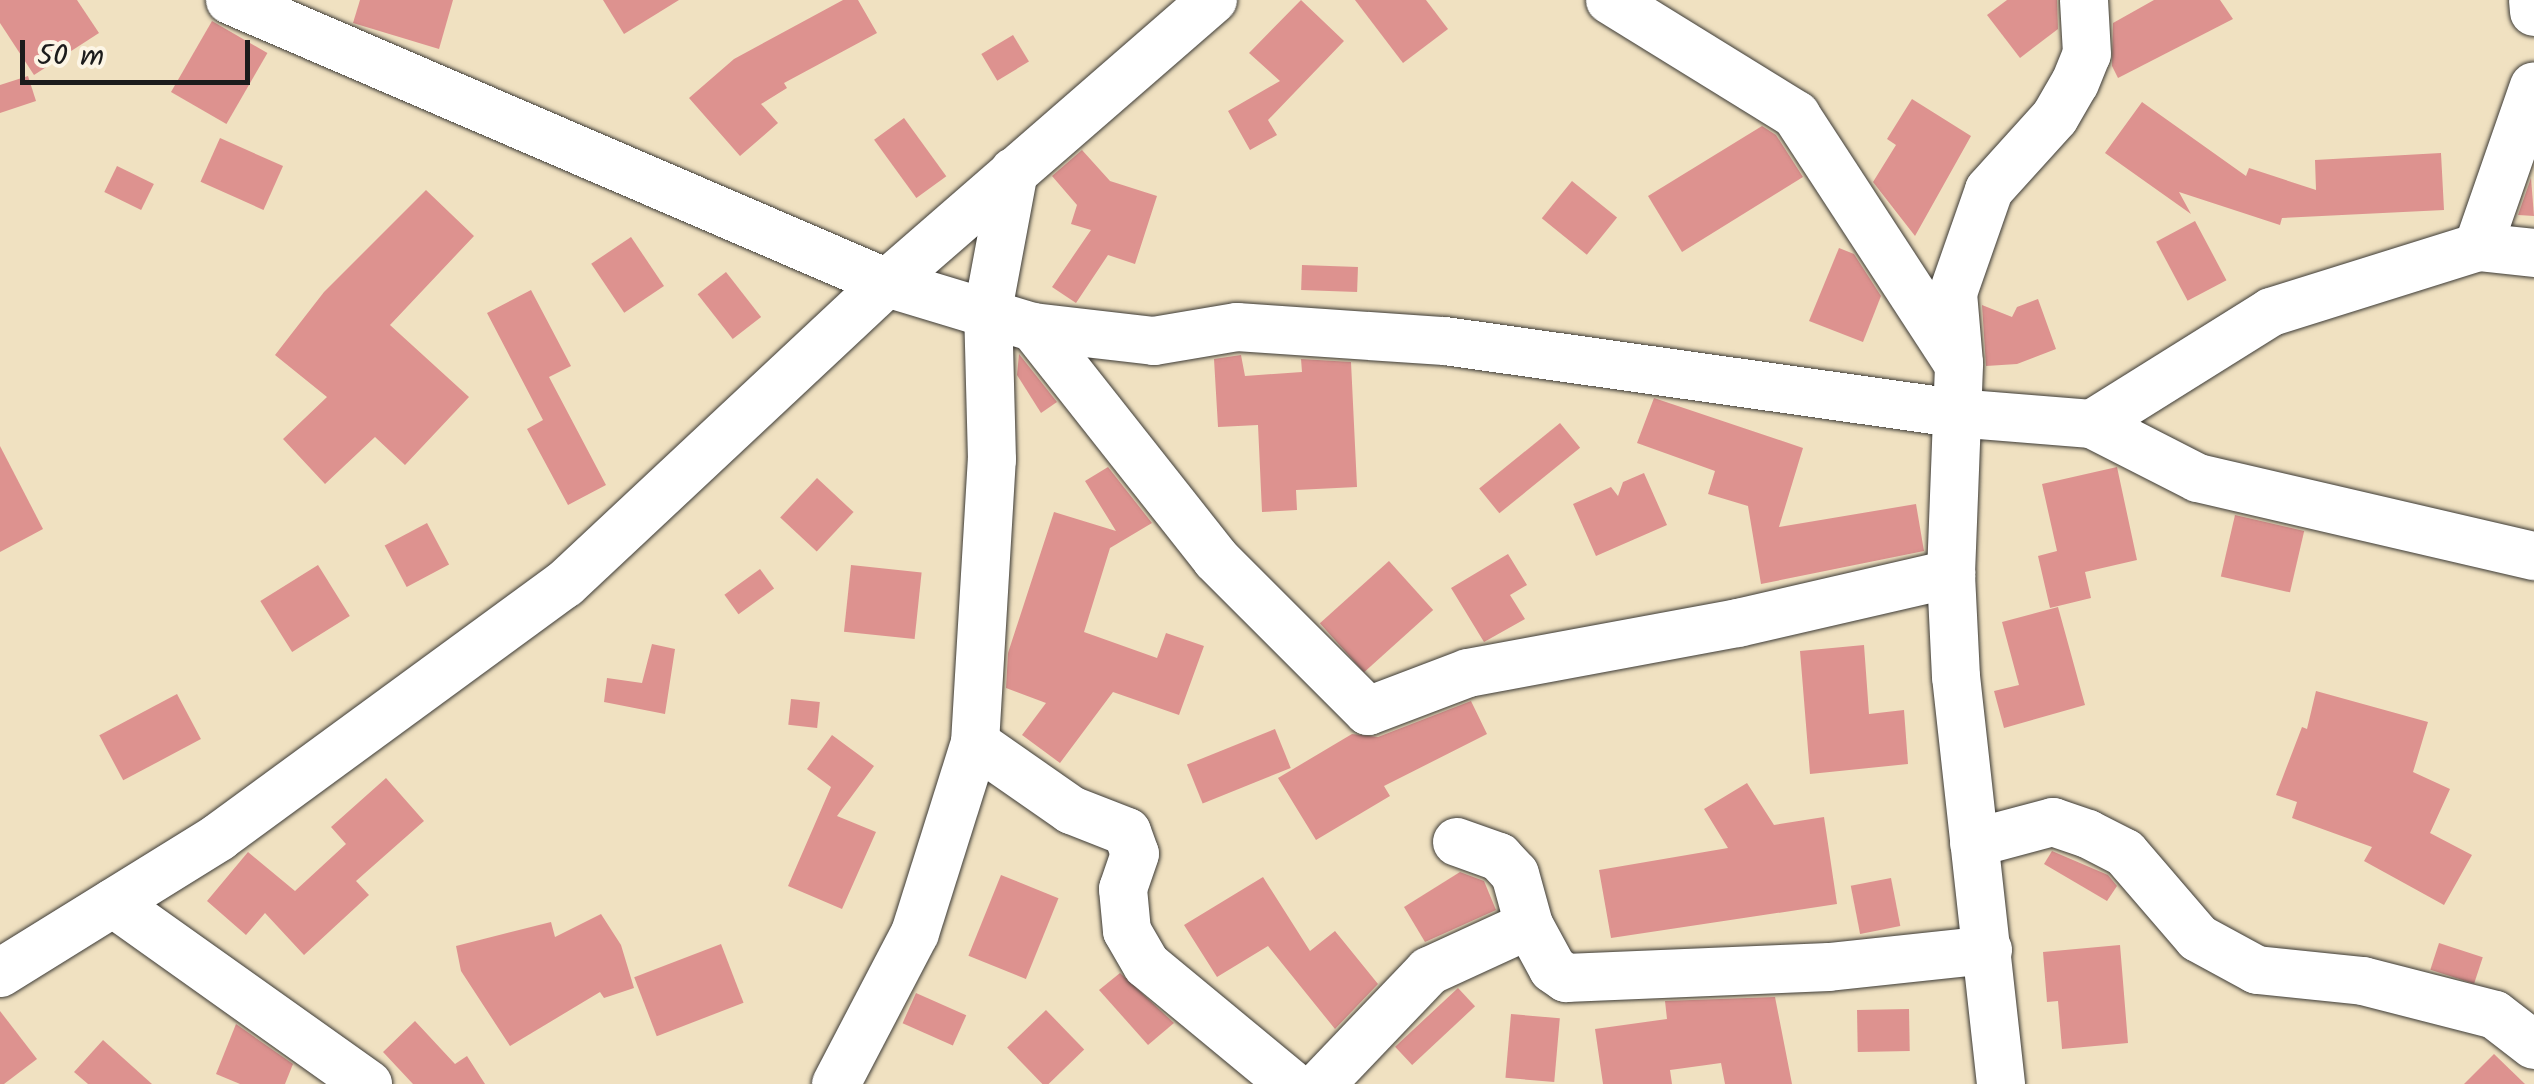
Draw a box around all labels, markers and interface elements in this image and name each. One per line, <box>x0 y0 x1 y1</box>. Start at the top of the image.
scale bar <box>25 20 255 82</box>
text: 50 m <box>37 33 104 81</box>

